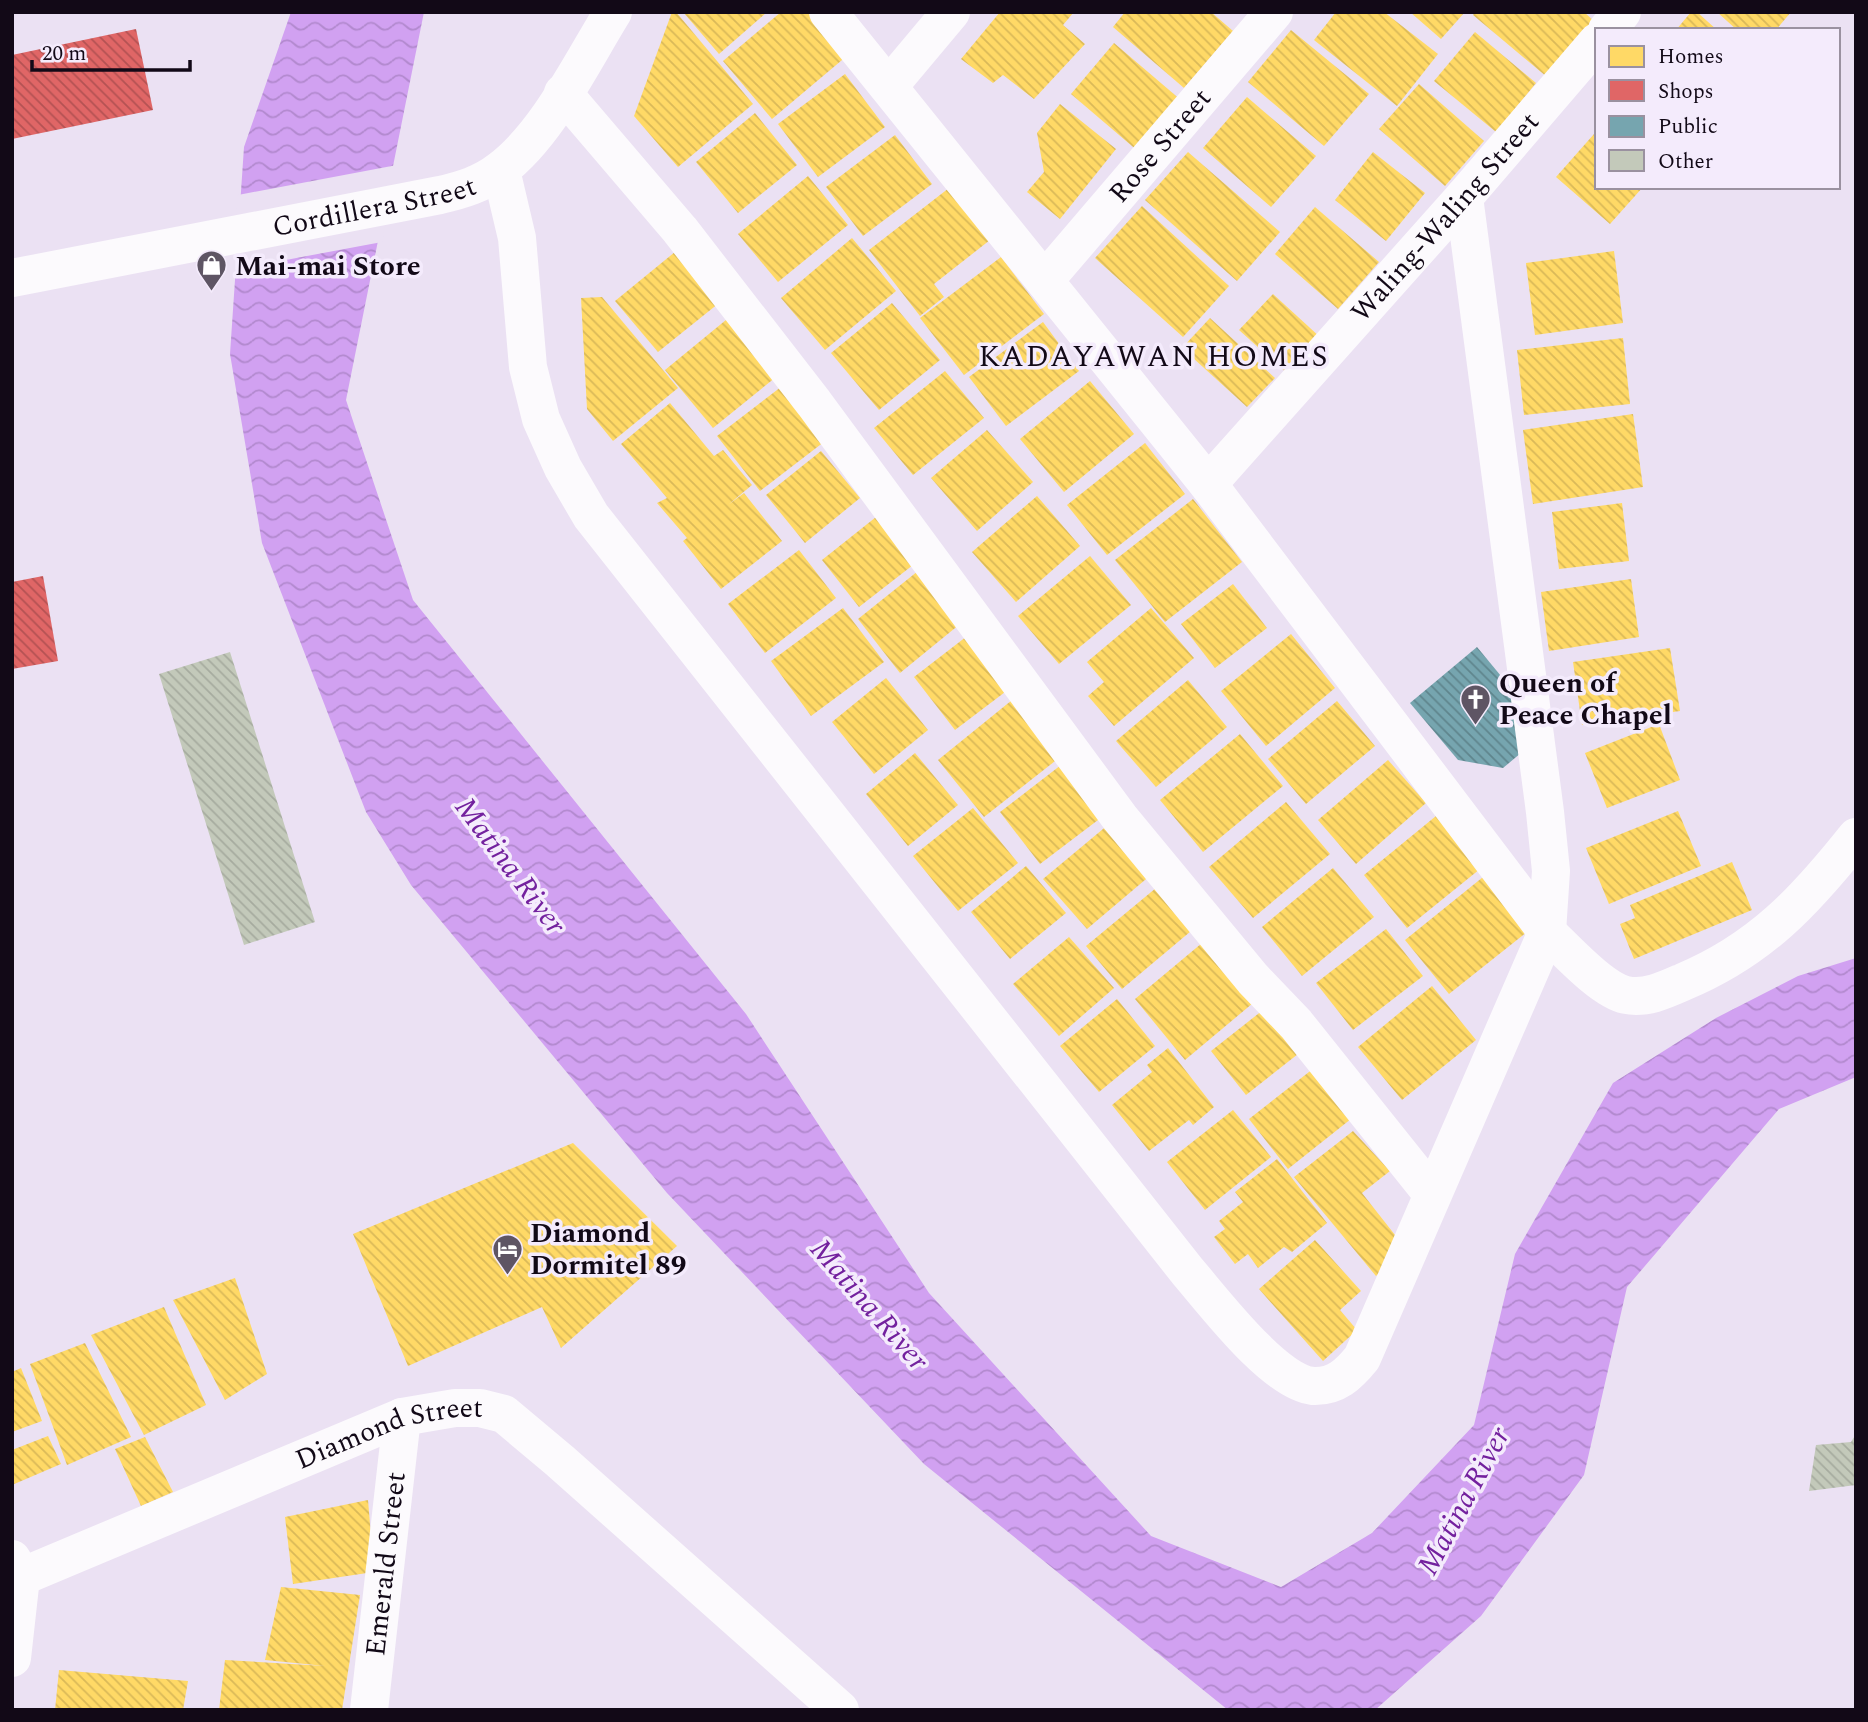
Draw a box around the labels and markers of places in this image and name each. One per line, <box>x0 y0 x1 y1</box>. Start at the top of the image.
place label: Mai-mai Store <box>235 245 421 288</box>
shop icon: Mai-mai Store <box>195 249 229 293</box>
place label: Queen of Peace Chapel <box>1499 662 1672 737</box>
church icon: Queen of Peace Chapel <box>1459 682 1493 726</box>
place label: Diamond Dormitel 89 <box>530 1212 686 1287</box>
hotel icon: Diamond Dormitel 89 <box>490 1232 524 1276</box>

